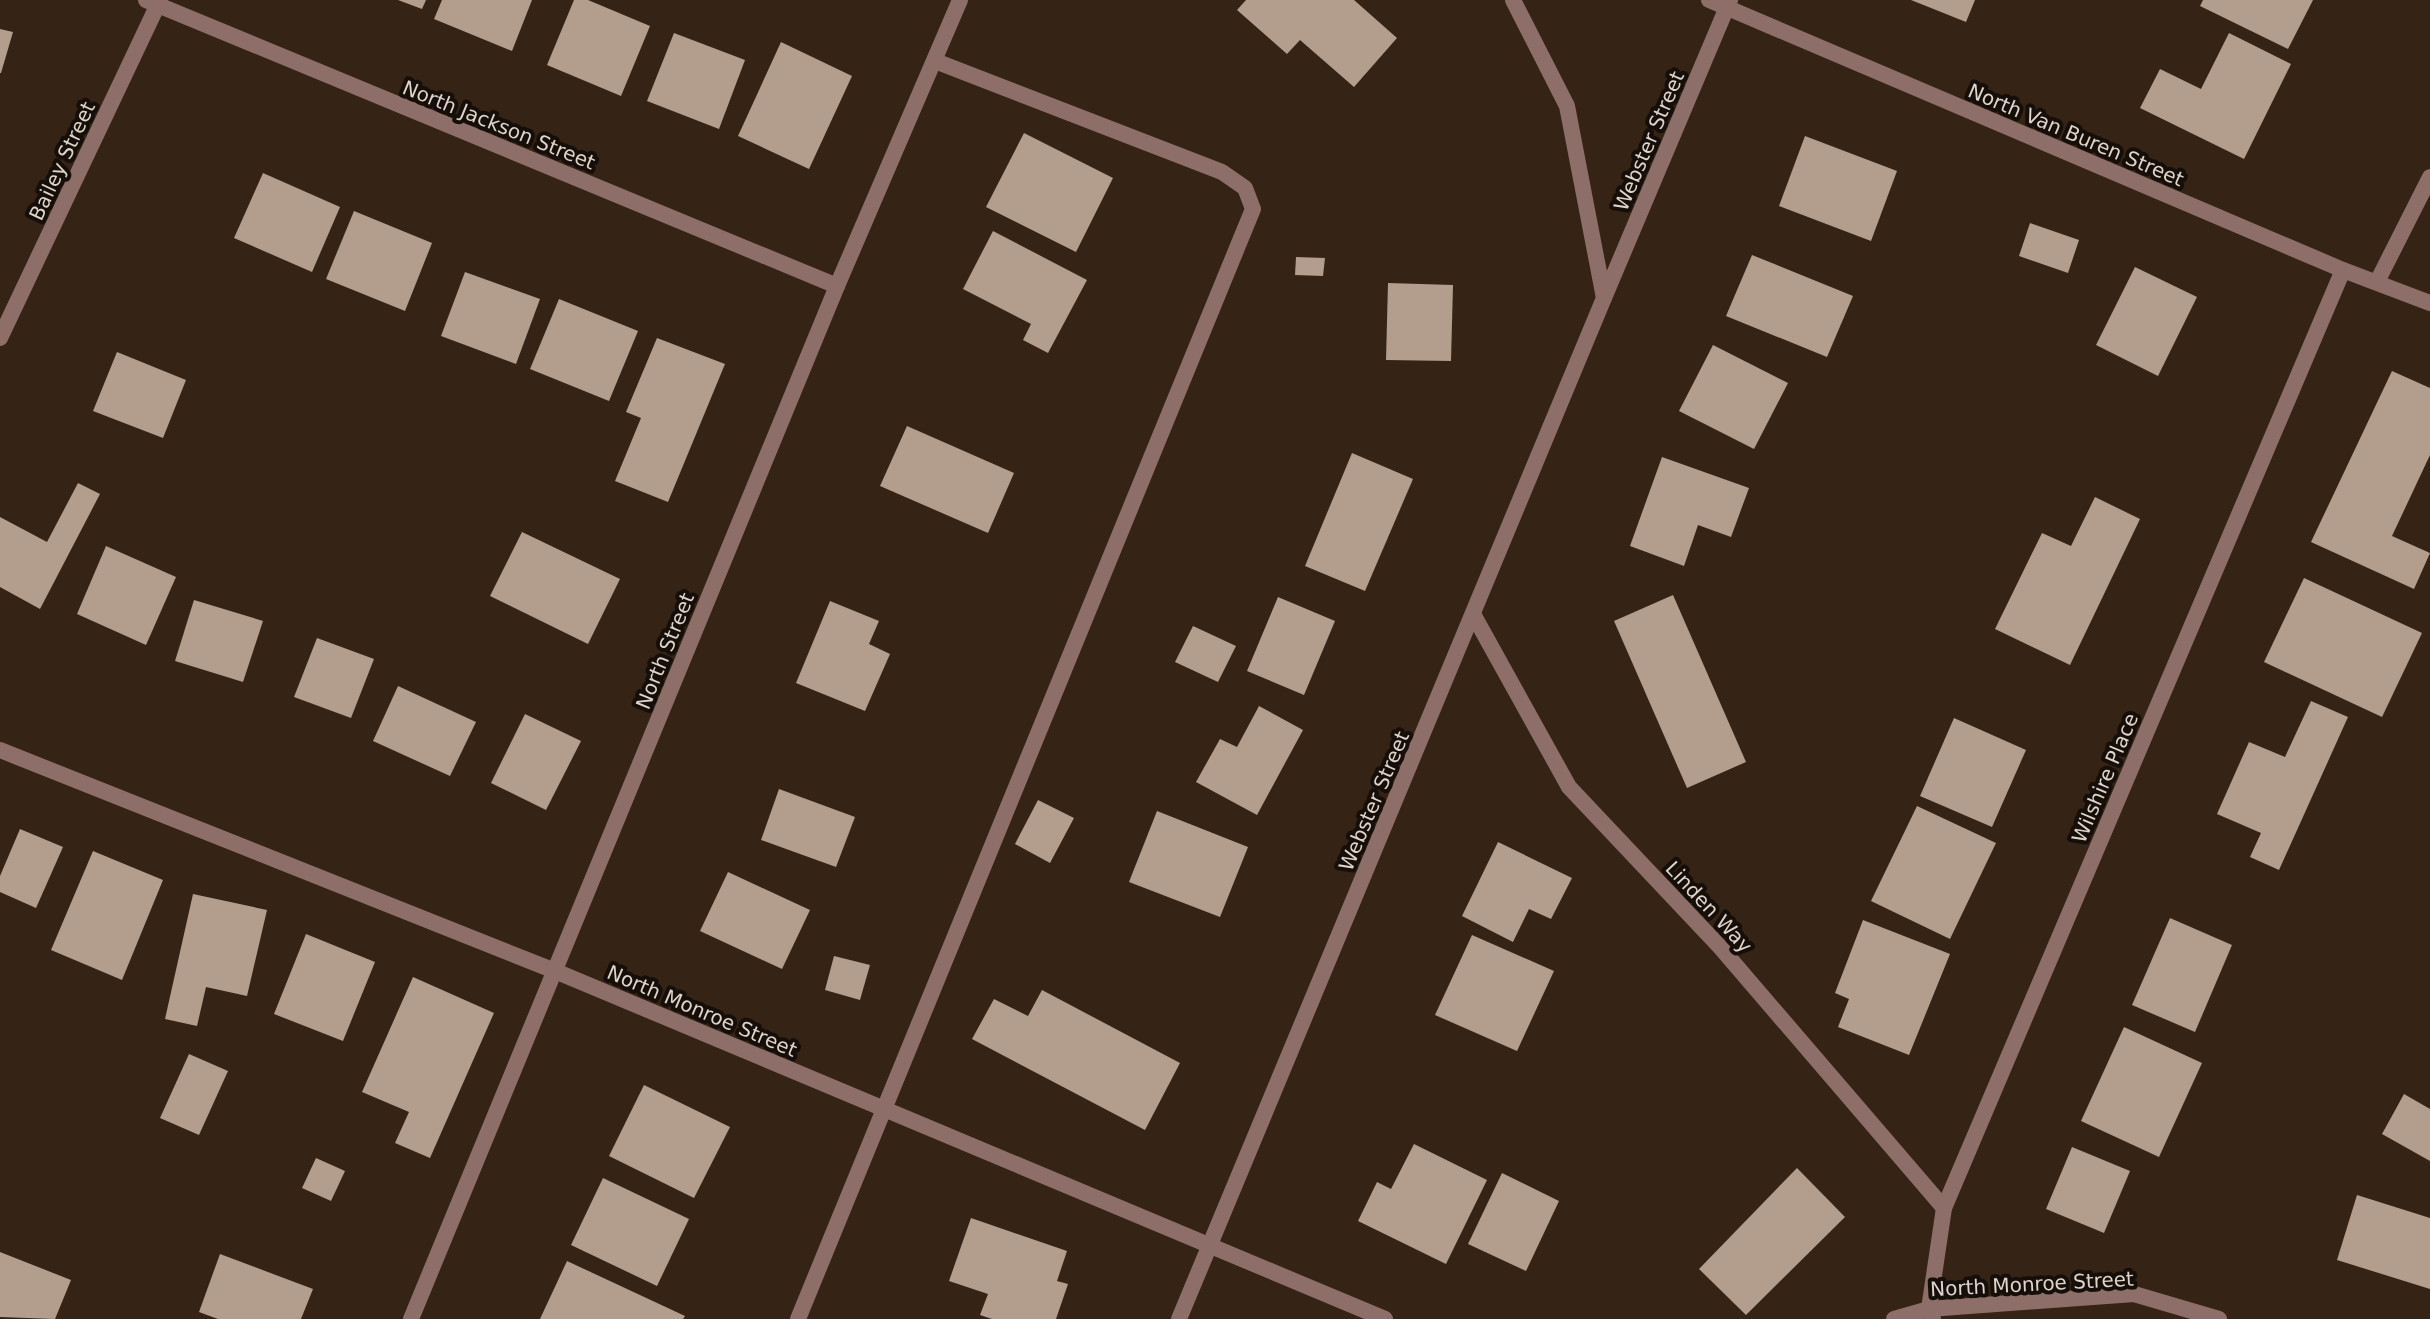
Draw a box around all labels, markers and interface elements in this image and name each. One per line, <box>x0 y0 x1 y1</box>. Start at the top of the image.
street label: Webster Street <box>1609 67 1689 215</box>
street label: North Jackson Street <box>399 75 599 175</box>
street label: North Van Buren Street <box>1965 79 2188 191</box>
street label: Bailey Street <box>24 98 100 224</box>
street label: North Street <box>631 589 699 713</box>
street label: Wilshire Place <box>2067 709 2143 847</box>
street label: Webster Street <box>1334 727 1414 875</box>
street label: Linden Way <box>1661 856 1757 958</box>
street label: North Monroe Street <box>603 960 801 1062</box>
street label: North Monroe Street <box>1930 1267 2135 1301</box>

